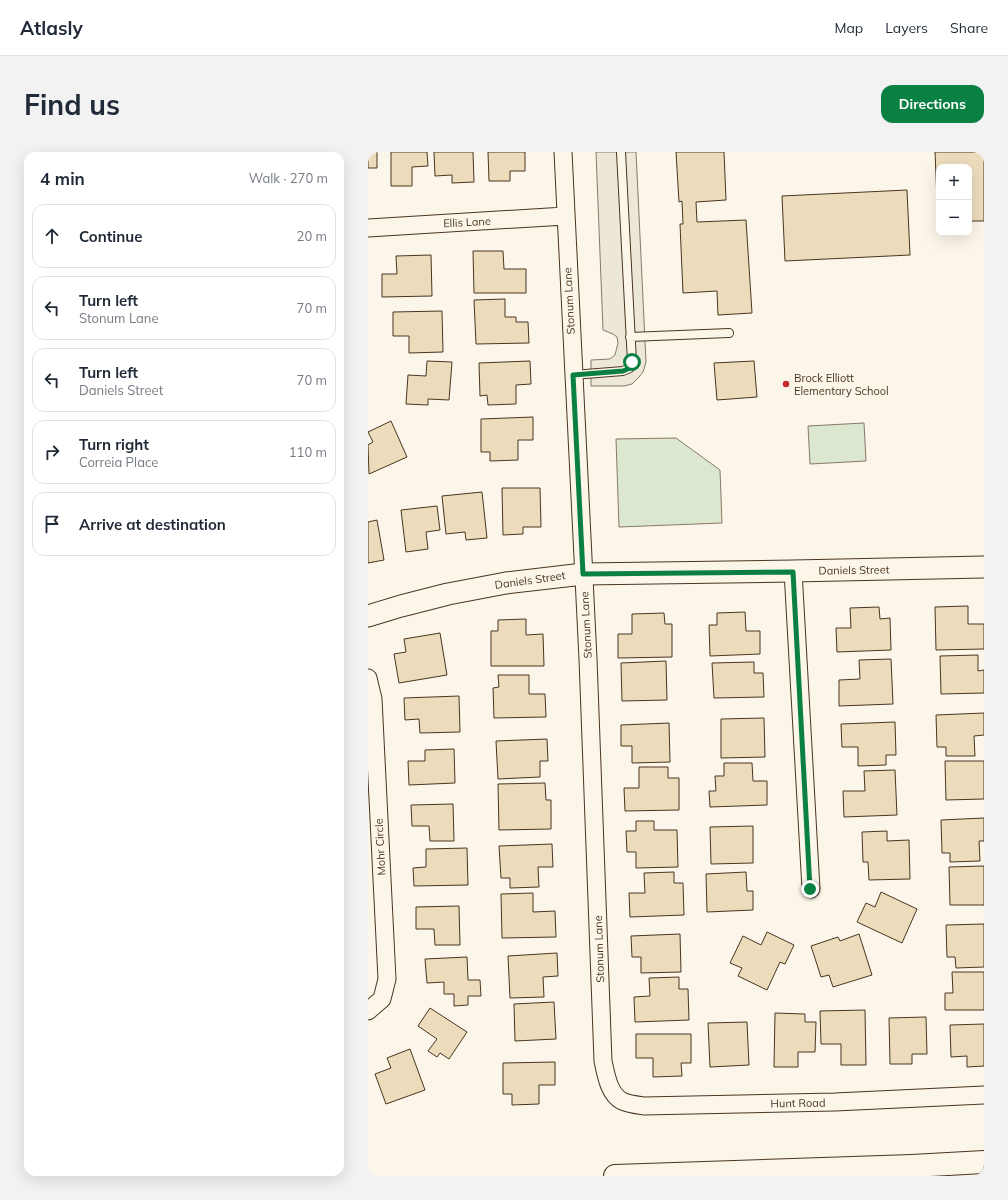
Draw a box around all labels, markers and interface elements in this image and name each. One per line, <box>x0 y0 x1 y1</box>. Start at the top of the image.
text: Atlasly <box>20 16 83 40</box>
text: Map <box>834 19 863 37</box>
text: Layers <box>885 19 928 37</box>
text: Share <box>950 19 988 37</box>
button: Directions <box>881 85 984 123</box>
text: Find us <box>24 87 120 122</box>
map controls <box>936 164 972 236</box>
button: + <box>936 164 972 200</box>
text: 4 min <box>40 168 85 189</box>
text: Walk · 270 m <box>249 170 328 186</box>
button: − <box>936 200 972 236</box>
street label: Ellis Lane <box>443 214 491 230</box>
icon: ahead <box>41 225 63 247</box>
text: Continue <box>79 227 142 246</box>
text: 20 m <box>297 228 327 244</box>
street label: Stonum Lane <box>560 267 578 335</box>
text: Turn left <box>79 291 138 310</box>
icon: left <box>41 297 63 319</box>
text: 70 m <box>297 300 327 316</box>
text: Stonum Lane <box>79 310 159 326</box>
route start <box>623 353 641 371</box>
text: Turn left <box>79 363 138 382</box>
icon: left <box>41 369 63 391</box>
place label: Brock Elliott Elementary School <box>794 371 889 398</box>
text: 70 m <box>297 372 327 388</box>
marker: Brock Elliott Elementary School <box>781 379 791 389</box>
text: Daniels Street <box>79 382 163 398</box>
text: Turn right <box>79 435 149 454</box>
icon: right <box>41 441 63 463</box>
text: 110 m <box>289 444 327 460</box>
text: Correia Place <box>79 454 158 470</box>
icon: arrive <box>41 513 63 535</box>
text: Arrive at destination <box>79 515 226 534</box>
street label: Daniels Street <box>818 562 890 578</box>
street label: Daniels Street <box>494 568 566 592</box>
street label: Stonum Lane <box>577 591 595 659</box>
street label: Mohr Circle <box>372 818 388 876</box>
route end <box>801 880 819 898</box>
street label: Stonum Lane <box>591 915 607 983</box>
street label: Hunt Road <box>770 1096 826 1110</box>

